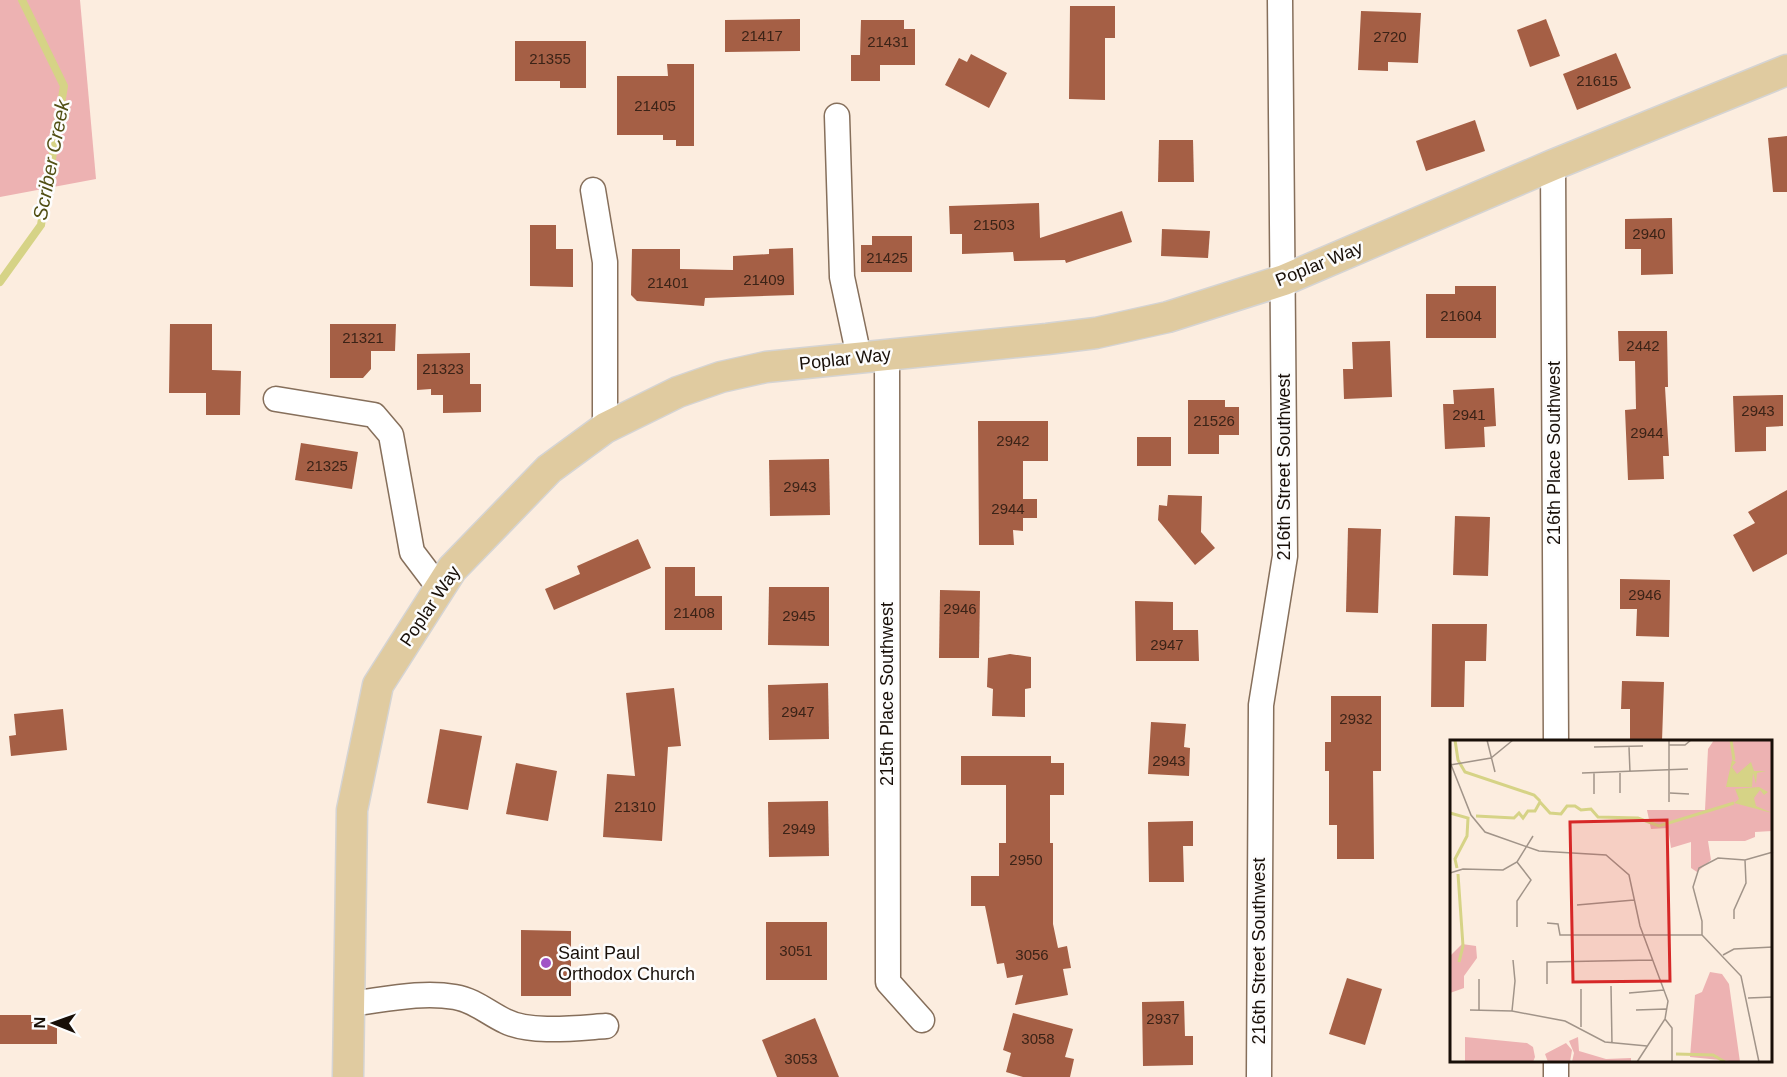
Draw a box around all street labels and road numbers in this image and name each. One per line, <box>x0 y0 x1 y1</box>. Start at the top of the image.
street label: Poplar Way <box>1272 237 1366 291</box>
street label: Poplar Way <box>798 344 892 374</box>
street label: 216th Place Southwest <box>1544 361 1564 545</box>
street label: 216th Street Southwest <box>1274 373 1294 561</box>
street label: Poplar Way <box>396 562 464 650</box>
street label: 215th Place Southwest <box>877 602 897 786</box>
street label: 216th Street Southwest <box>1249 857 1269 1045</box>

